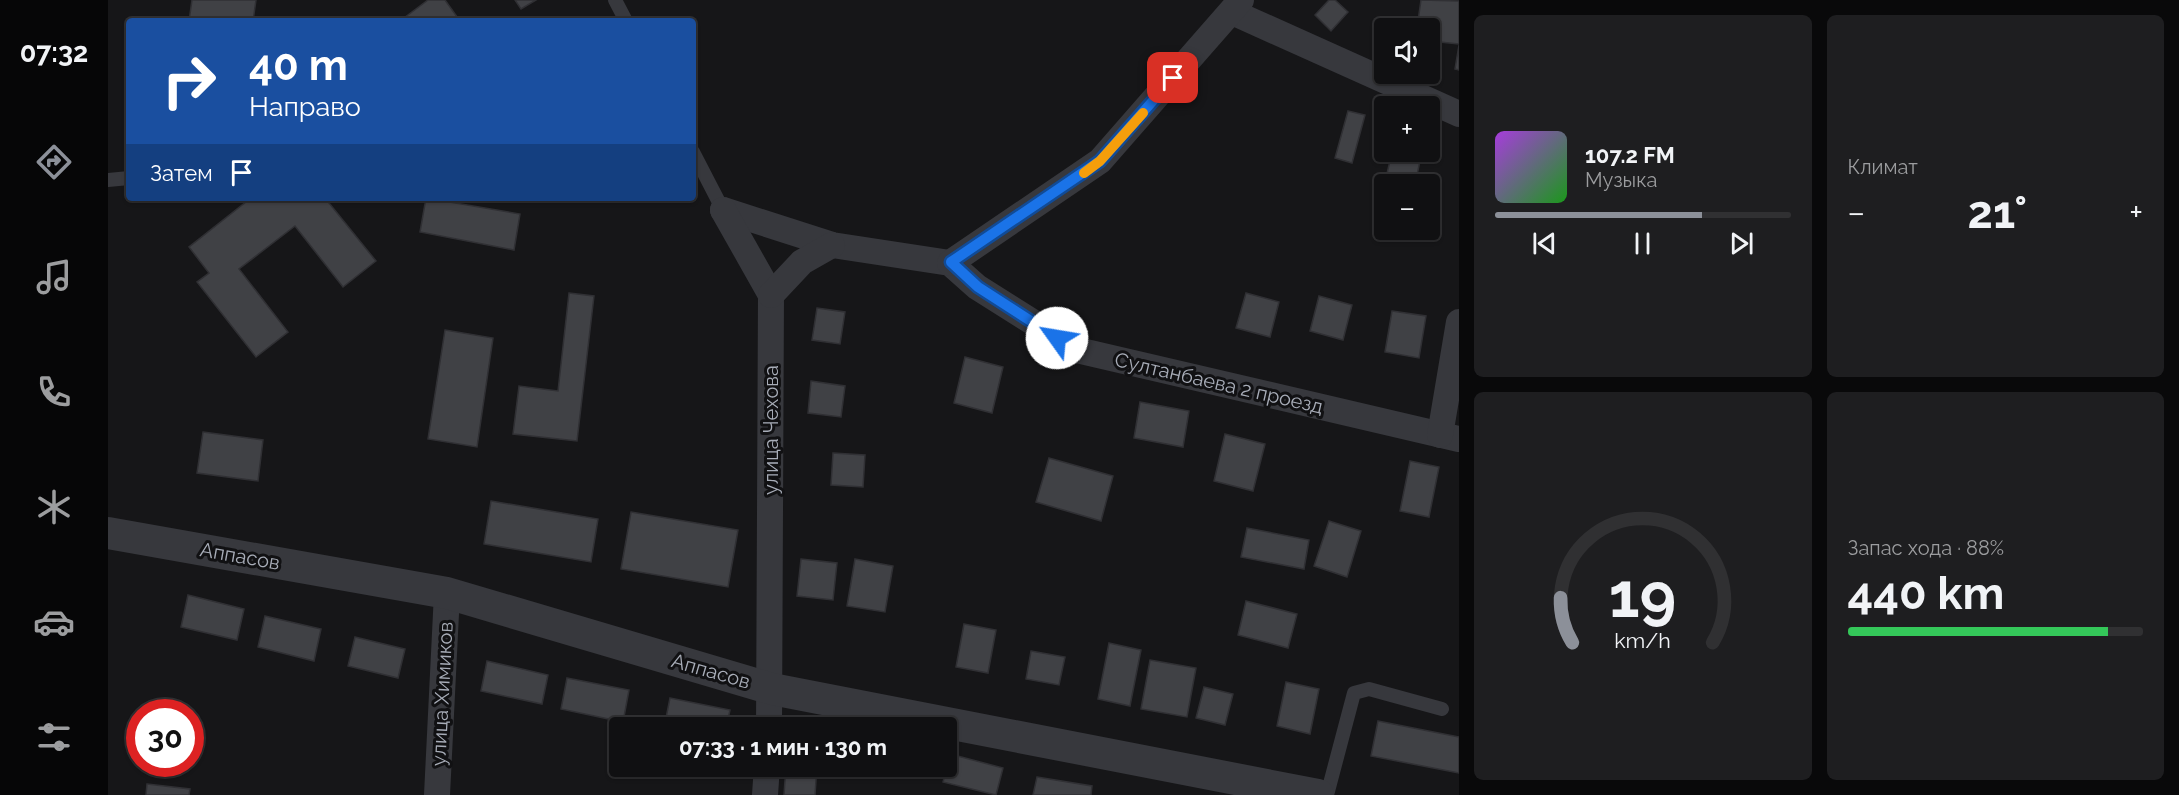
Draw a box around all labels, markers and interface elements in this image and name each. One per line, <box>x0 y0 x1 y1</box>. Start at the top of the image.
map controls <box>1374 18 1440 240</box>
button: sound <box>1374 18 1440 84</box>
text: 07:32 <box>20 37 88 68</box>
text: 40 m <box>249 41 348 90</box>
icon: right <box>150 42 228 120</box>
pin <box>1147 52 1198 103</box>
icon: arrive <box>1156 61 1189 94</box>
text: Направо <box>249 91 361 122</box>
button: + <box>1374 96 1440 162</box>
icon: directions <box>33 141 75 183</box>
text: 107.2 FM <box>1585 142 1675 168</box>
text: Климат <box>1848 155 1918 179</box>
icon: arrive <box>225 156 258 189</box>
text: Затем <box>150 160 213 186</box>
text: Музыка <box>1585 168 1657 192</box>
button: − <box>1374 174 1440 240</box>
text: 21° <box>1968 186 2027 239</box>
text: − <box>1848 193 1865 232</box>
text: + <box>2129 193 2143 232</box>
icon: previous <box>1528 227 1561 260</box>
icon: pause <box>1626 227 1659 260</box>
icon: next <box>1725 227 1758 260</box>
icon: music <box>33 256 75 298</box>
position arrow <box>1025 306 1089 370</box>
street label: Султанбаева 2 проезд <box>1112 347 1326 419</box>
street label: улица Чехова <box>759 365 783 495</box>
icon: phone <box>33 371 75 413</box>
icon: climate <box>33 486 75 528</box>
text: Запас хода · 88% <box>1848 536 2004 560</box>
street label: Аппасов <box>198 537 282 575</box>
text: 19 <box>1609 558 1677 632</box>
text: 440 km <box>1848 567 2004 620</box>
icon: car <box>33 601 75 643</box>
street label: улица Химиков <box>426 621 458 767</box>
text: km/h <box>1614 628 1671 653</box>
street label: Аппасов <box>669 648 753 694</box>
speed limit sign: 30 <box>126 699 204 777</box>
icon: filters <box>33 716 75 758</box>
text: 07:33 · 1 мин · 130 m <box>679 734 887 760</box>

